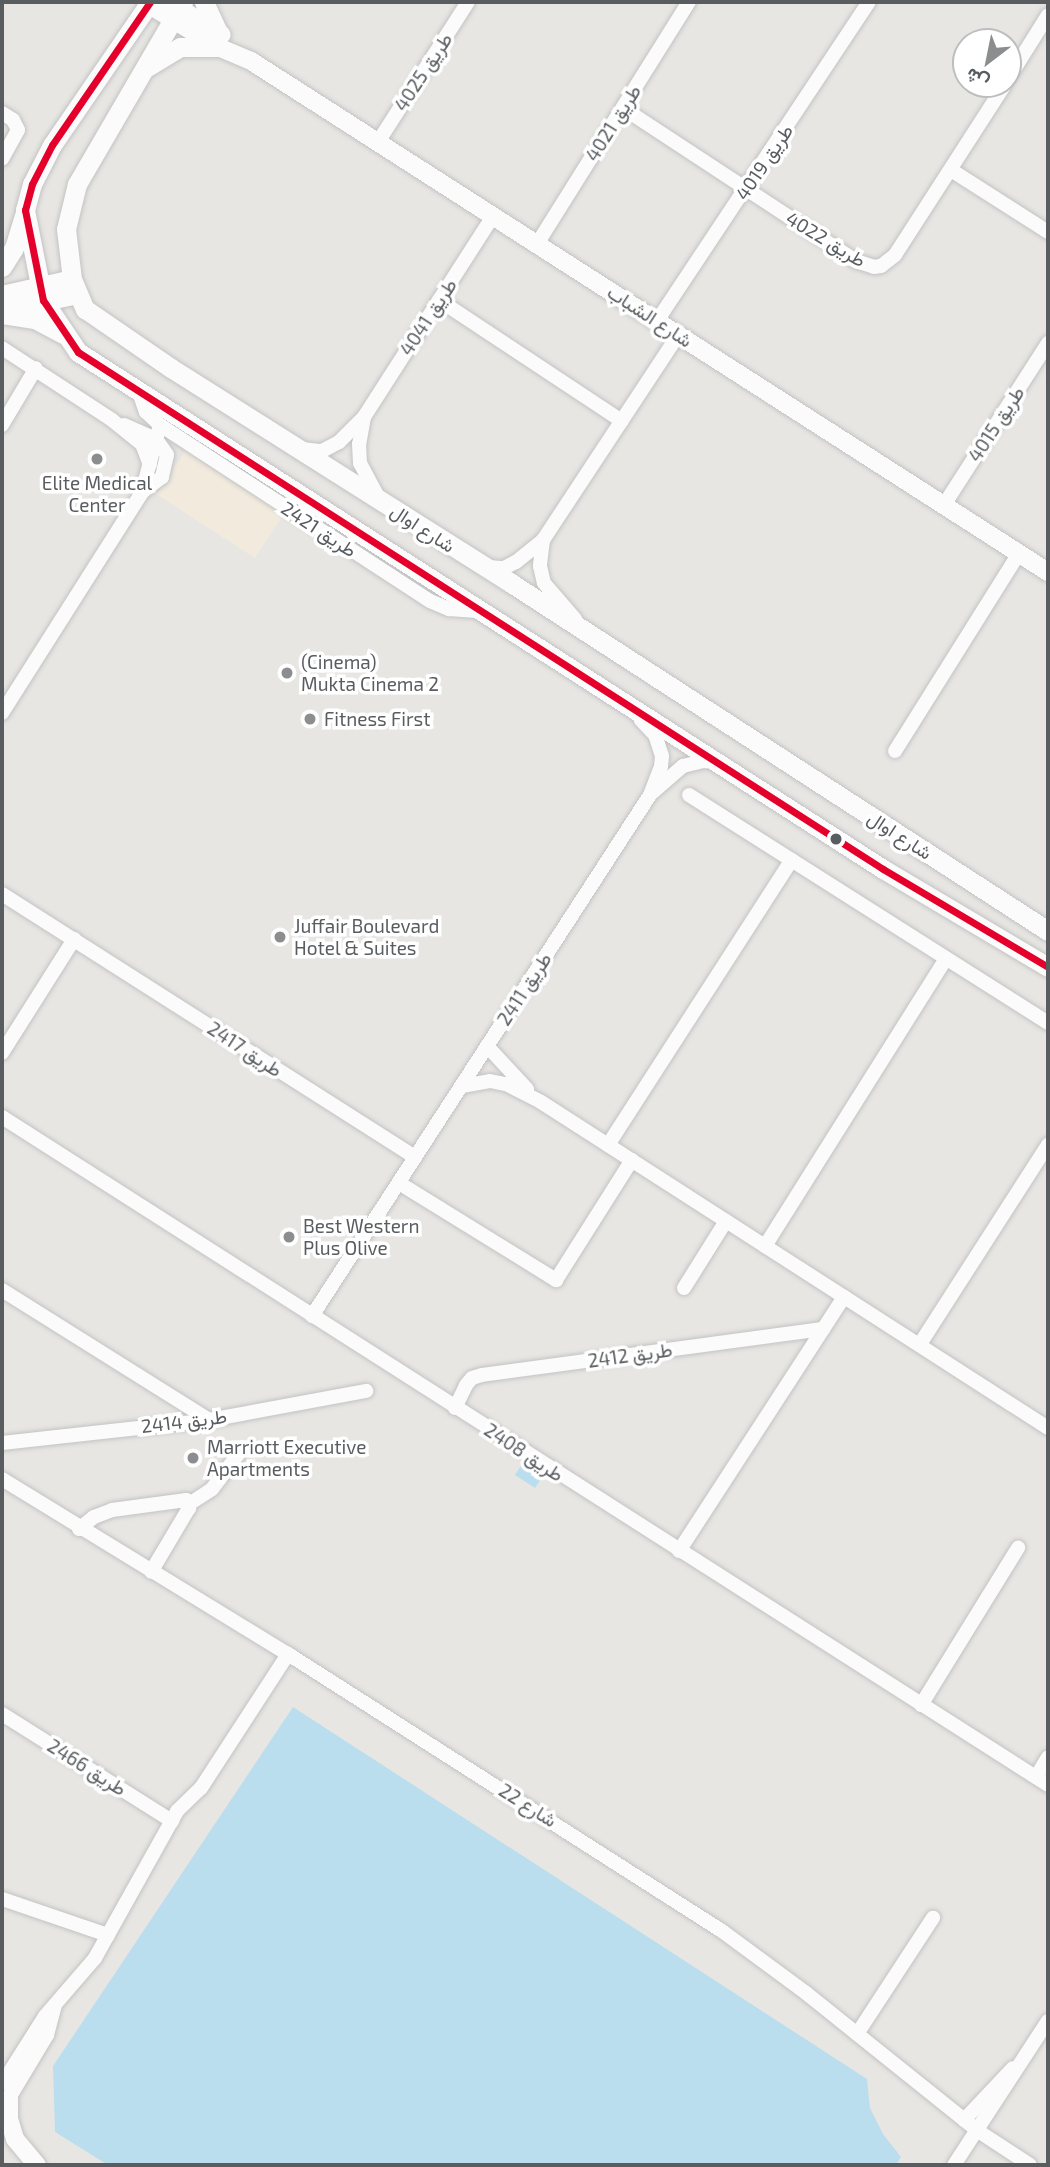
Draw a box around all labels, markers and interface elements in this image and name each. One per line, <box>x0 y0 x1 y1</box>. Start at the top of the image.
north arrow <box>952 28 1022 98</box>
street label: طريق 4025 <box>389 29 457 115</box>
text: ش <box>961 64 992 95</box>
street label: طريق 4021 <box>581 81 645 165</box>
street label: طريق 4019 <box>730 120 798 204</box>
street label: طريق 4022 <box>782 206 870 272</box>
street label: طريق 4041 <box>395 274 461 360</box>
street label: شارع الشباب <box>603 280 697 352</box>
street label: طريق 4015 <box>963 382 1029 466</box>
marker: Elite Medical Center <box>87 449 107 469</box>
place label: Elite Medical Center <box>42 472 152 516</box>
street label: طريق 2421 <box>277 496 361 562</box>
street label: شارع اوال <box>387 499 459 557</box>
place label: (Cinema) Mukta Cinema 2 <box>301 651 439 695</box>
marker: (Cinema) Mukta Cinema 2 <box>279 665 295 681</box>
place label: Fitness First <box>324 708 430 730</box>
marker: Fitness First <box>302 711 318 727</box>
street label: شارع اوال <box>864 806 936 864</box>
unlabelled marker <box>829 832 843 846</box>
place label: Juffair Boulevard Hotel & Suites <box>294 915 440 959</box>
marker: Juffair Boulevard Hotel & Suites <box>272 929 288 945</box>
street label: طريق 2411 <box>492 948 556 1030</box>
street label: طريق 2417 <box>203 1017 287 1081</box>
place label: Best Western Plus Olive <box>303 1215 420 1259</box>
marker: Best Western Plus Olive <box>281 1229 297 1245</box>
street label: طريق 2412 <box>586 1338 674 1372</box>
street label: طريق 2414 <box>140 1404 228 1438</box>
street label: طريق 2408 <box>480 1418 568 1486</box>
place label: Marriott Executive Apartments <box>207 1436 366 1480</box>
marker: Marriott Executive Apartments <box>185 1450 201 1466</box>
street label: طريق 2466 <box>43 1734 131 1800</box>
street label: شارع 22 <box>495 1778 561 1832</box>

